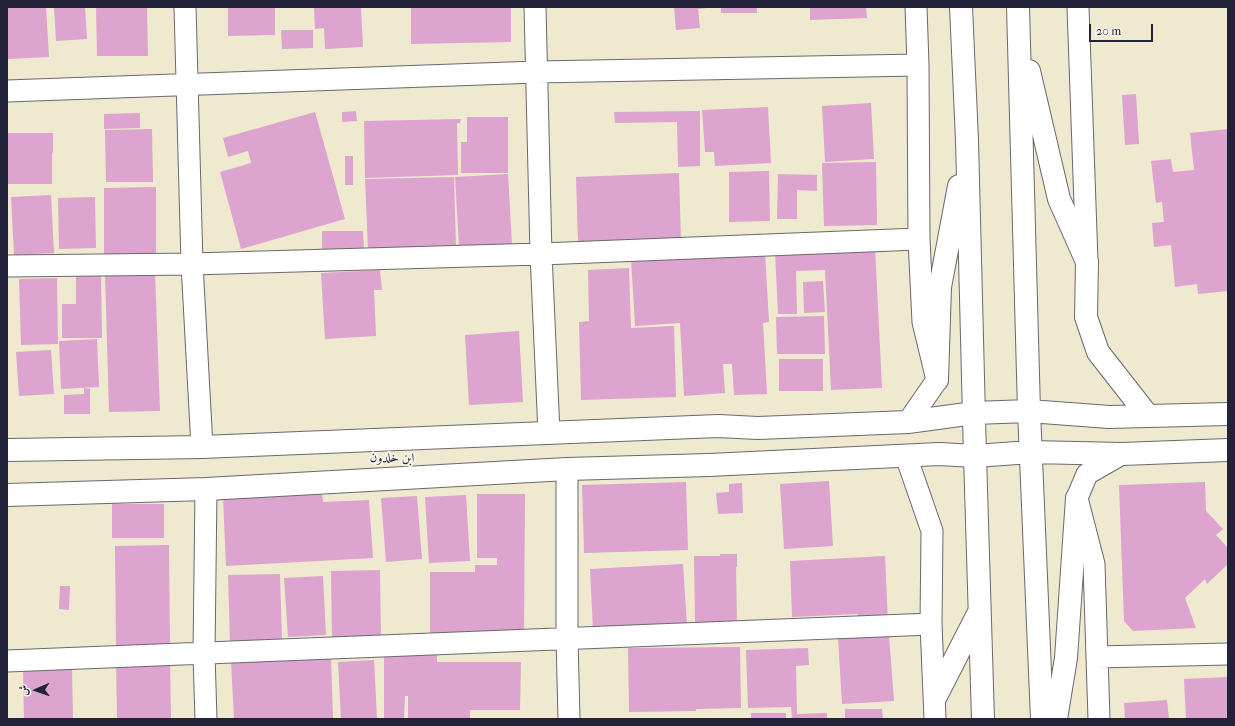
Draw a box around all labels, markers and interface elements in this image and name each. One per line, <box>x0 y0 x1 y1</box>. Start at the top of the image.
scale bar <box>1091 16 1155 42</box>
text: 20 m <box>1096 24 1121 38</box>
district label: ابن خلدون <box>370 451 414 467</box>
north arrow <box>16 670 56 710</box>
text: ش <box>17 685 30 696</box>

